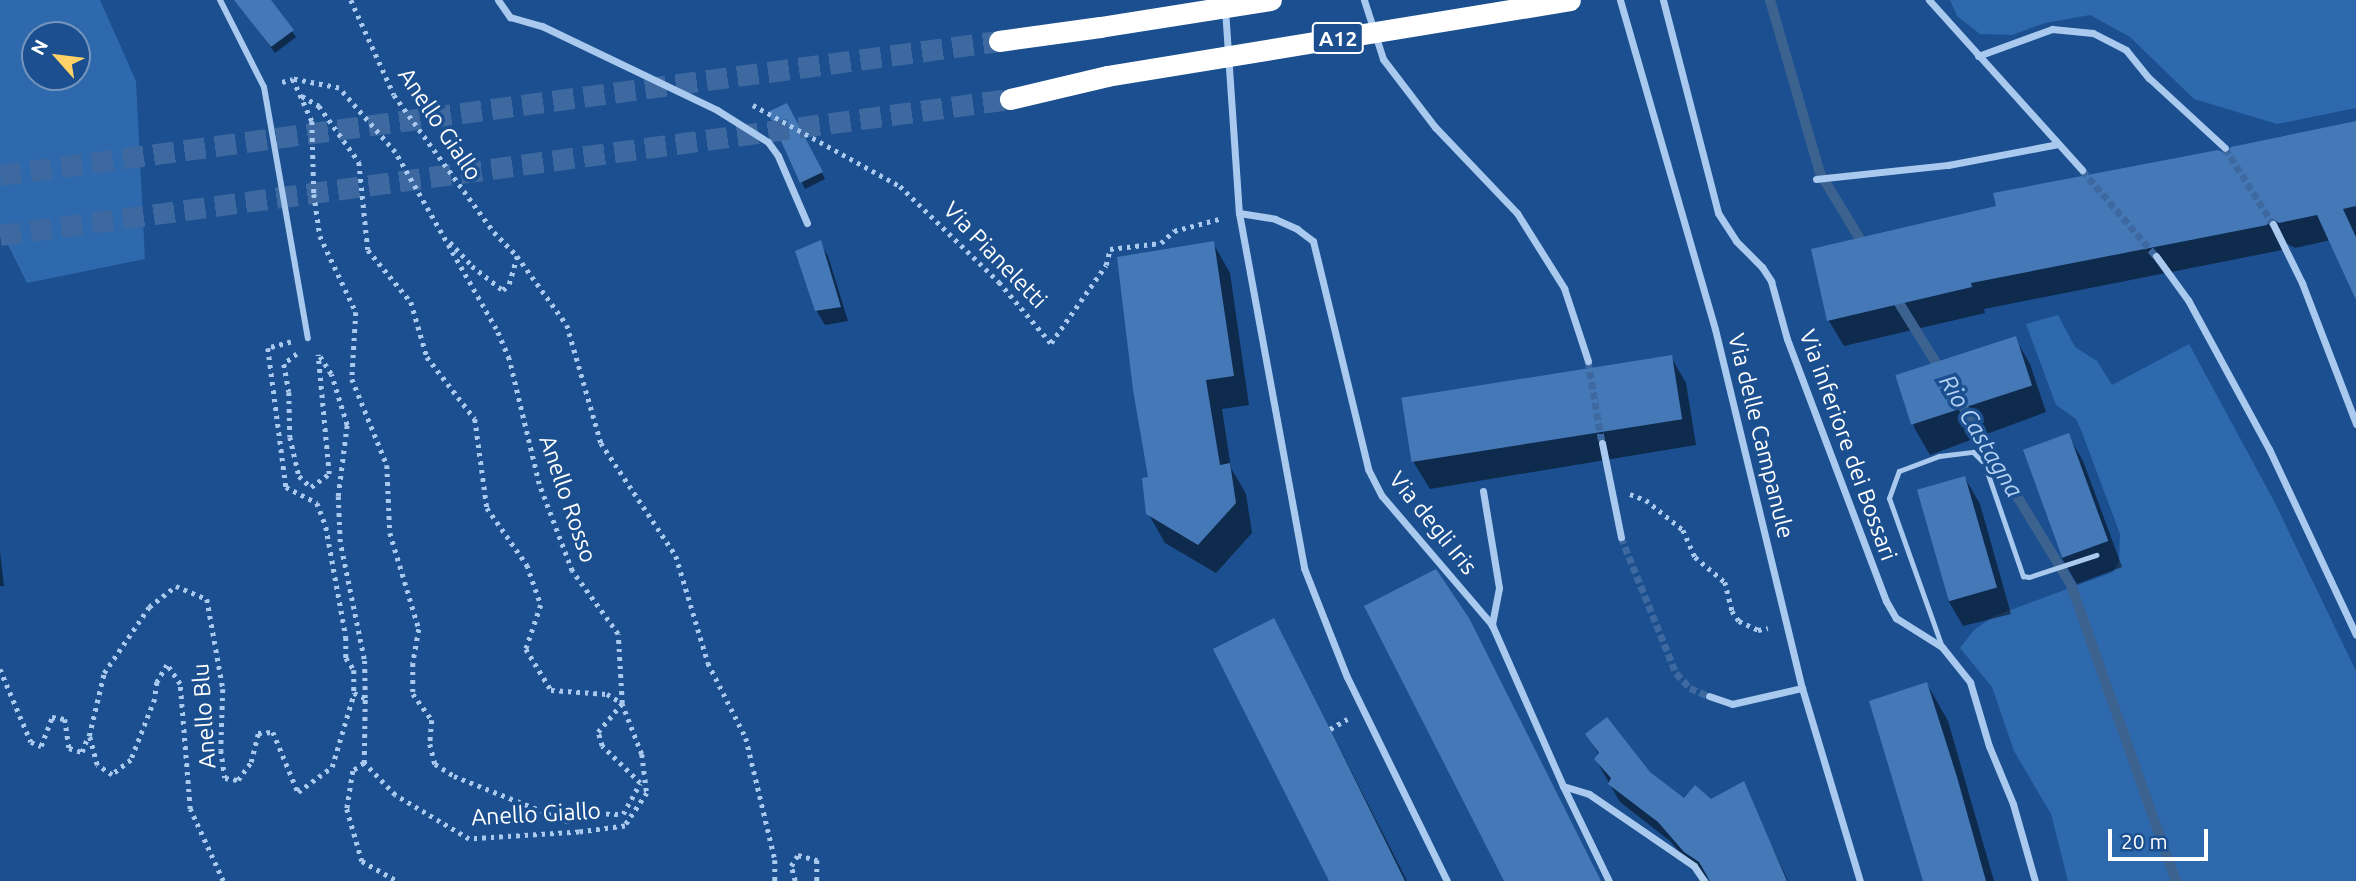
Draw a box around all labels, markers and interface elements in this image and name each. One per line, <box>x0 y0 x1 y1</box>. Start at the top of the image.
road number: A12 <box>1312 20 1364 56</box>
north arrow <box>21 21 91 91</box>
text: N <box>26 36 52 59</box>
street label: Anello Giallo <box>392 63 488 185</box>
street label: Via Pianeletti <box>937 196 1053 314</box>
street label: Via inferiore dei Bossari <box>1793 326 1903 564</box>
street label: Via delle Campanule <box>1722 331 1800 541</box>
water label: Rio Castagna <box>1933 369 2029 503</box>
street label: Anello Rosso <box>533 432 603 566</box>
street label: Via degli Iris <box>1383 466 1483 580</box>
street label: Anello Blu <box>187 663 221 769</box>
street label: Anello Giallo <box>471 797 601 831</box>
scale bar <box>2111 814 2211 858</box>
text: 20 m <box>2121 829 2168 853</box>

